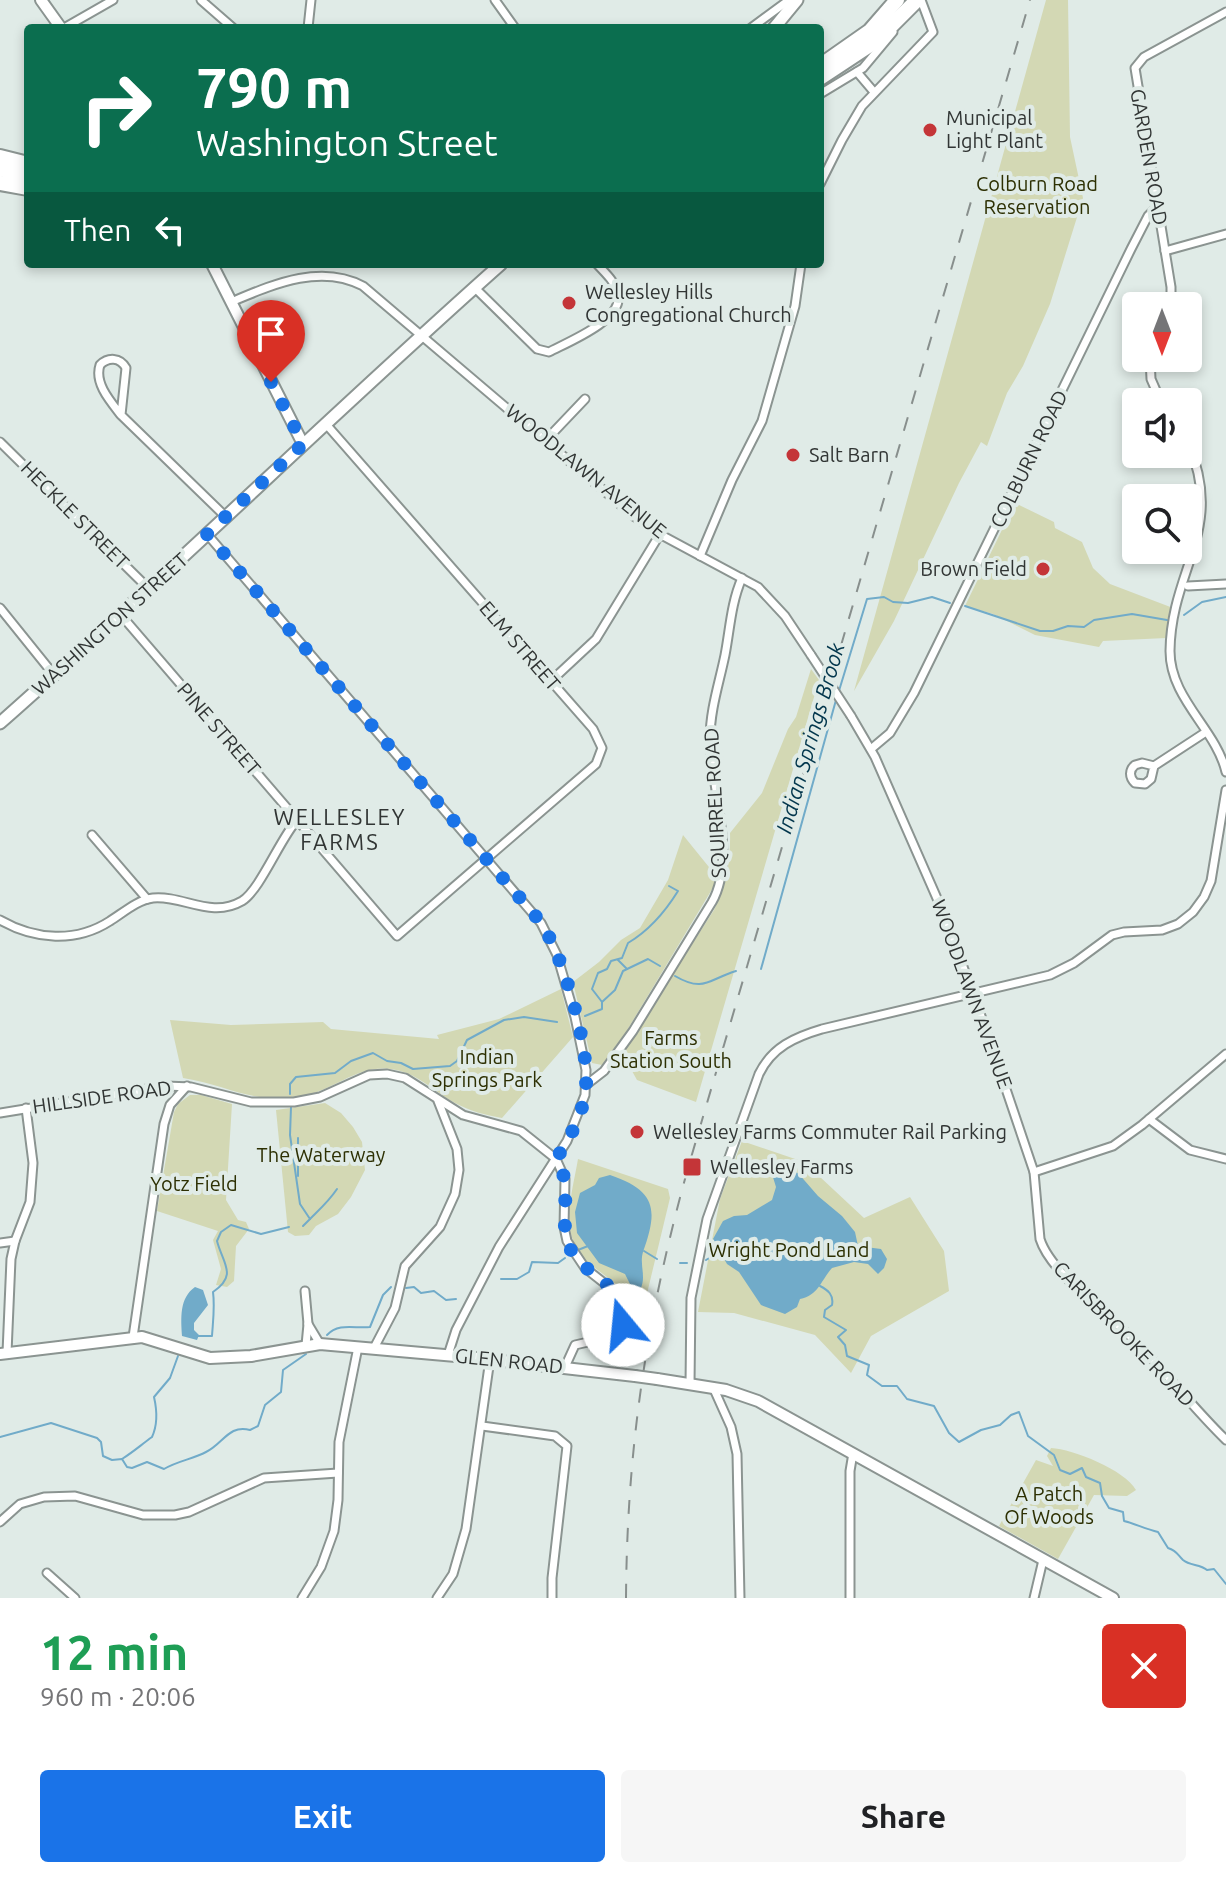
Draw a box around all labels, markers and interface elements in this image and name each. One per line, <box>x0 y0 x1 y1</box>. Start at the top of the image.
icon: right <box>64 56 168 160</box>
text: 790 m <box>196 56 352 119</box>
street label: GARDEN ROAD <box>1126 87 1173 227</box>
place label: Municipal Light Plant <box>946 106 1043 152</box>
marker: Municipal Light Plant <box>921 121 939 139</box>
text: Washington Street <box>196 122 498 163</box>
park label: Colburn Road Reservation <box>976 172 1098 218</box>
icon: left <box>148 208 192 252</box>
text: Then <box>64 213 132 247</box>
place label: Wellesley Hills Congregational Church <box>585 280 792 326</box>
north arrow <box>1122 292 1202 372</box>
map controls <box>1122 292 1202 564</box>
marker: Wellesley Hills Congregational Church <box>560 294 578 312</box>
pin <box>237 300 305 382</box>
icon: arrive <box>249 312 293 356</box>
street label: COLBURN ROAD <box>985 386 1072 531</box>
button: sound <box>1122 388 1202 468</box>
street label: WOODLAWN AVENUE <box>502 399 671 542</box>
place label: Salt Barn <box>809 443 889 466</box>
marker: Salt Barn <box>784 446 802 464</box>
street label: HECKLE STREET <box>17 456 134 573</box>
button: search <box>1122 484 1202 564</box>
street label: WASHINGTON STREET <box>27 548 192 700</box>
place label: Brown Field <box>920 557 1027 580</box>
marker: Brown Field <box>1034 560 1052 578</box>
street label: ELM STREET <box>475 596 565 695</box>
water label: Indian Springs Brook <box>770 639 849 836</box>
street label: PINE STREET <box>173 678 266 780</box>
street label: SQUIRREL ROAD <box>699 727 730 879</box>
district label: WELLESLEY FARMS <box>273 804 407 854</box>
street label: WOODLAWN AVENUE <box>928 896 1017 1092</box>
park label: Farms Station South <box>610 1026 732 1072</box>
park label: Indian Springs Park <box>432 1045 542 1091</box>
street label: HILLSIDE ROAD <box>31 1075 173 1118</box>
place label: Wellesley Farms Commuter Rail Parking <box>653 1120 1007 1143</box>
marker: Wellesley Farms Commuter Rail Parking <box>628 1123 646 1141</box>
park label: The Waterway <box>257 1143 386 1166</box>
place label: Wellesley Farms <box>710 1155 854 1178</box>
marker: Wellesley Farms <box>681 1156 703 1178</box>
park label: Yotz Field <box>150 1172 238 1195</box>
park label: Wright Pond Land <box>709 1238 869 1261</box>
street label: CARISBROOKE ROAD <box>1049 1256 1200 1411</box>
position arrow <box>581 1283 665 1367</box>
street label: GLEN ROAD <box>454 1343 564 1378</box>
park label: A Patch Of Woods <box>1004 1482 1094 1528</box>
button: close <box>1102 1624 1186 1708</box>
text: 12 min <box>40 1625 188 1679</box>
text: 960 m · 20:06 <box>40 1682 196 1711</box>
button: Exit <box>40 1770 605 1862</box>
button: Share <box>621 1770 1186 1862</box>

